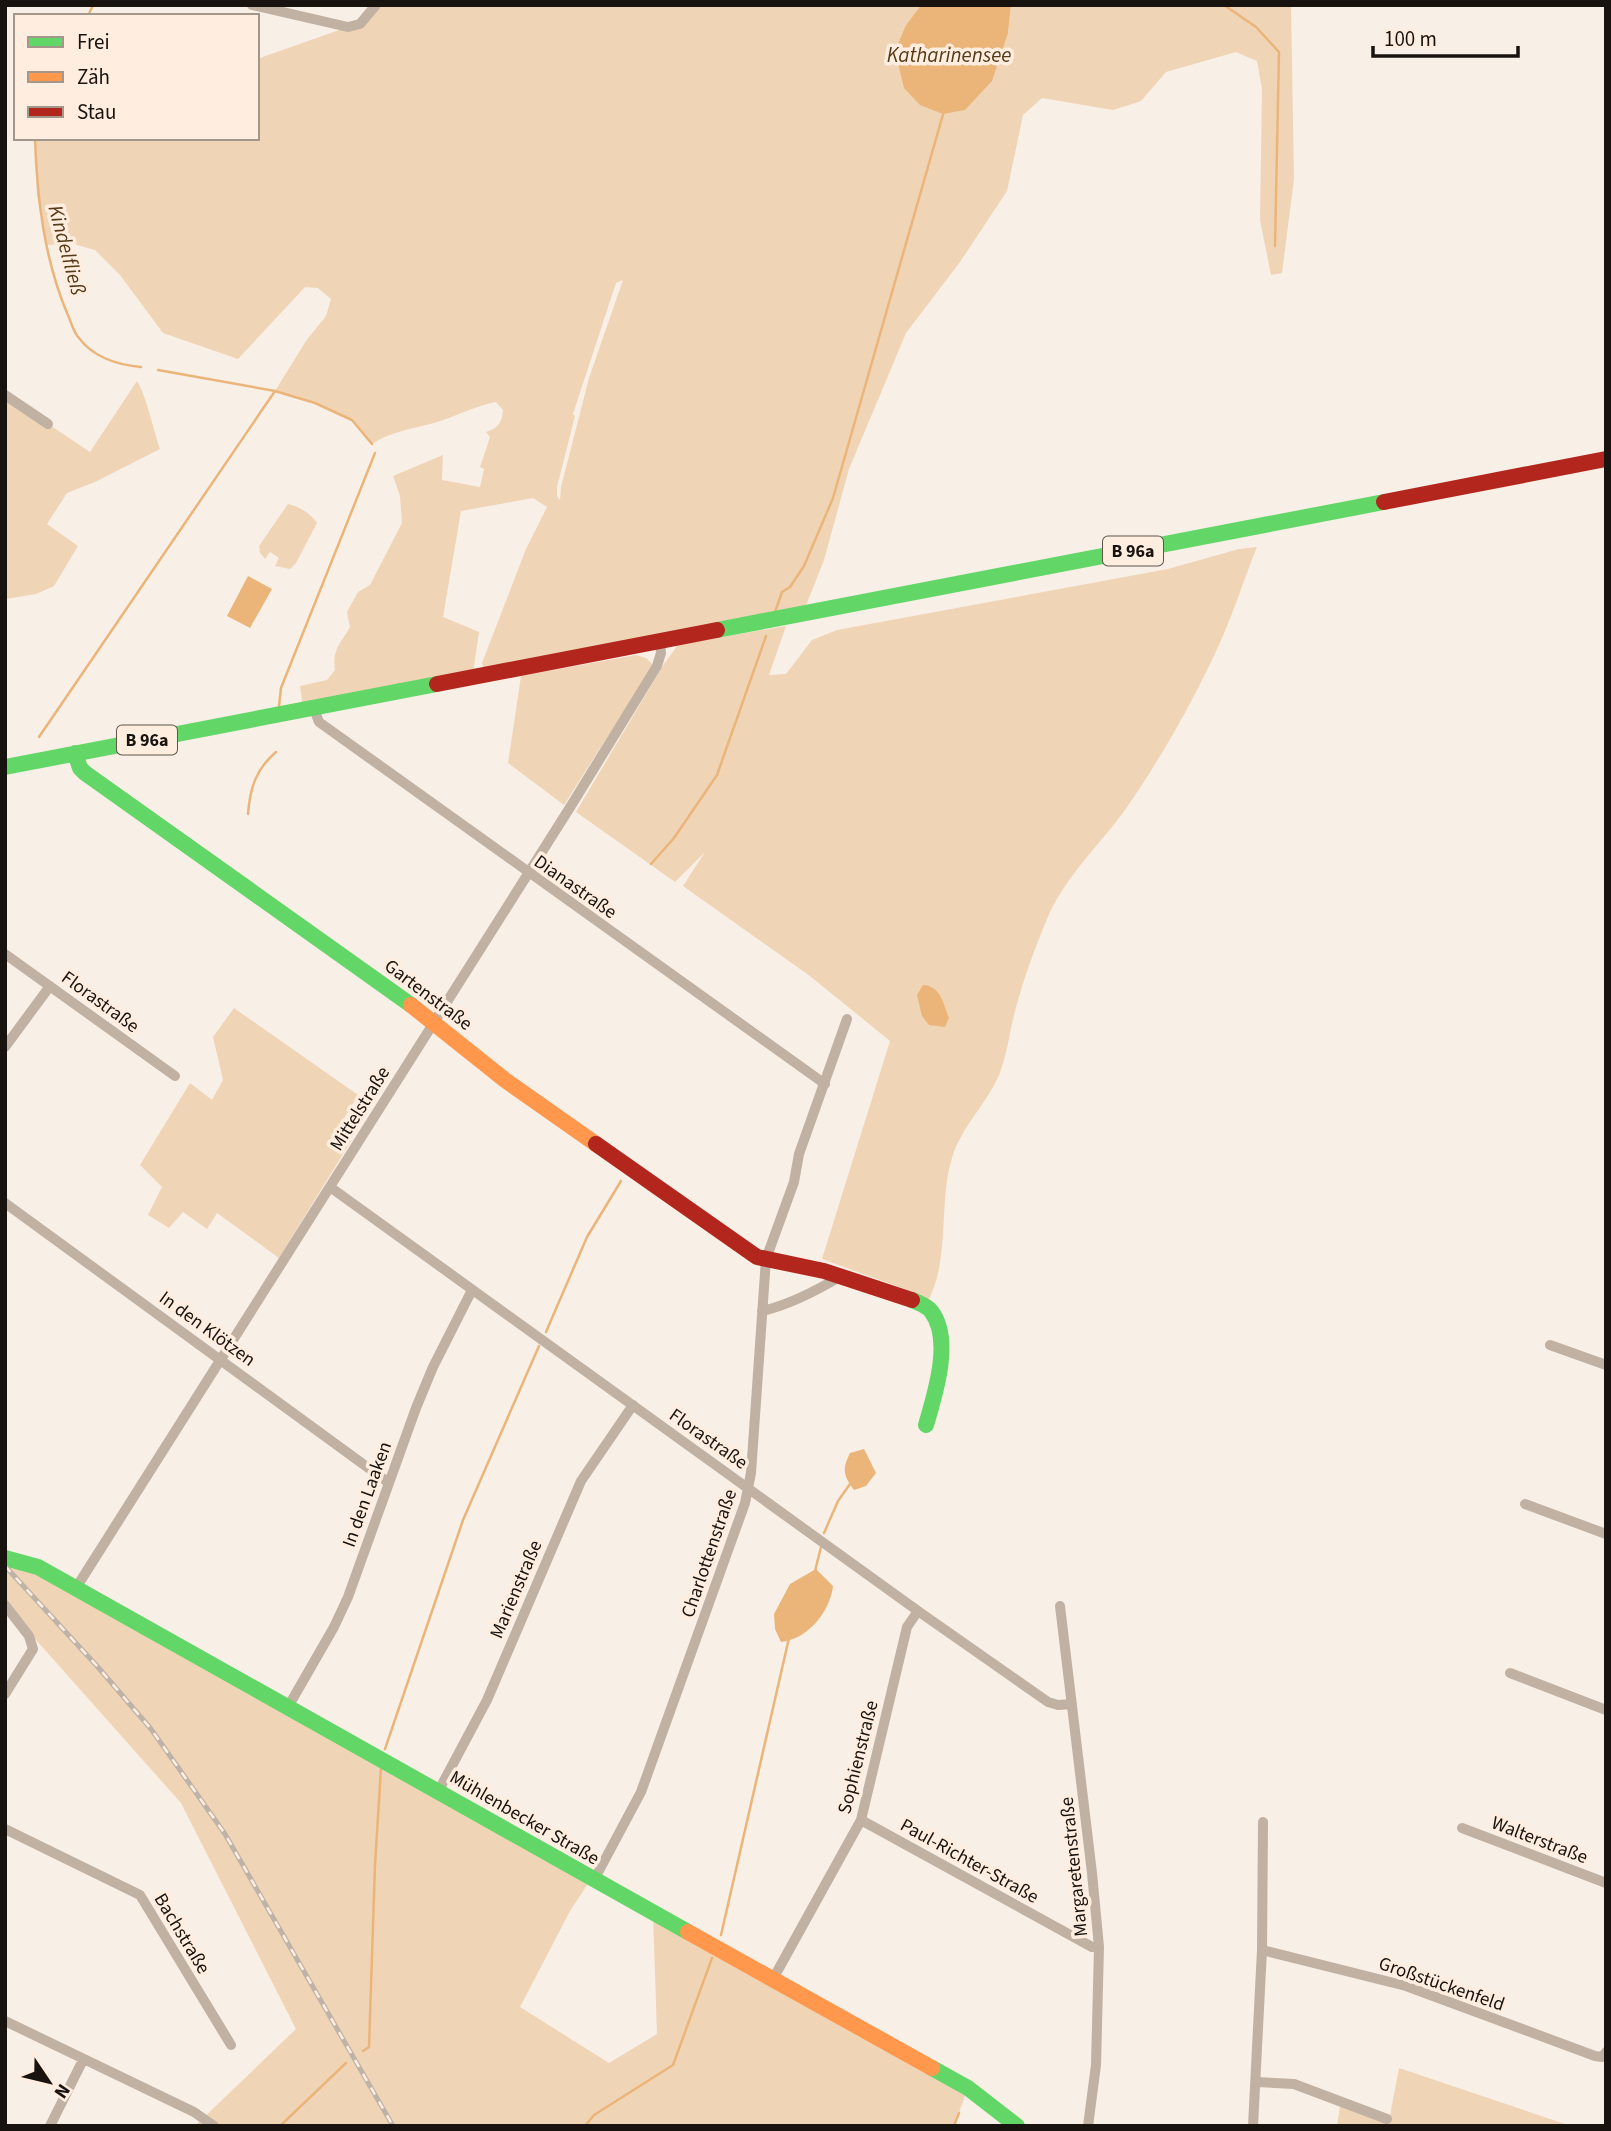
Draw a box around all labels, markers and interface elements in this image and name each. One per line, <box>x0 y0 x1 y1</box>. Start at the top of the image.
legend <box>14 14 259 140</box>
scale bar <box>1373 14 1518 58</box>
text: 100 m <box>1384 24 1437 54</box>
text: Frei <box>77 27 110 57</box>
water label: Katharinensee <box>887 40 1011 70</box>
text: Zäh <box>77 62 110 92</box>
text: Stau <box>77 97 116 127</box>
water label: Kindelfließ <box>41 202 93 298</box>
road number: B 96a <box>1103 536 1163 566</box>
road number: B 96a <box>117 726 177 754</box>
street label: Dianastraße <box>528 849 622 926</box>
street label: Gartenstraße <box>378 953 478 1037</box>
street label: Florastraße <box>56 965 145 1040</box>
street label: Mittelstraße <box>324 1061 397 1156</box>
street label: In den Klötzen <box>153 1285 261 1373</box>
street label: Florastraße <box>663 1402 753 1476</box>
street label: In den Laaken <box>336 1438 399 1551</box>
street label: Charlottenstraße <box>675 1486 744 1621</box>
street label: Marienstraße <box>484 1536 549 1643</box>
street label: Sophienstraße <box>831 1698 886 1817</box>
street label: Mühlenbecker Straße <box>444 1764 604 1872</box>
street label: Margaretenstraße <box>1054 1796 1095 1938</box>
street label: Walterstraße <box>1487 1810 1592 1871</box>
street label: Paul-Richter-Straße <box>895 1812 1043 1911</box>
street label: Bachstraße <box>147 1888 216 1979</box>
street label: Großstückenfeld <box>1375 1950 1508 2019</box>
north arrow <box>14 2047 84 2117</box>
text: N <box>47 2078 76 2104</box>

